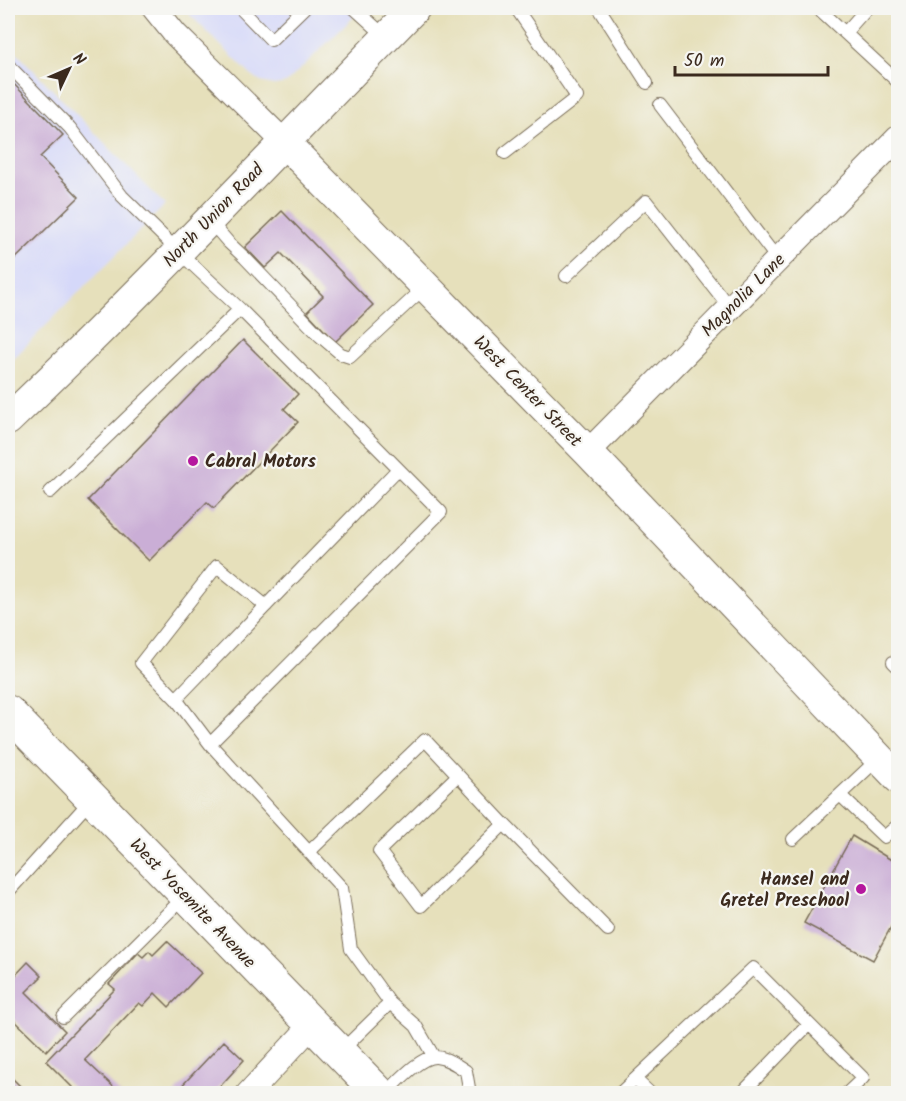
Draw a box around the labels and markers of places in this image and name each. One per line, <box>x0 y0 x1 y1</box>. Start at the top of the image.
place label: Cabral Motors <box>205 448 317 477</box>
marker: Cabral Motors <box>186 454 200 468</box>
place label: Hansel and Gretel Preschool <box>721 866 849 916</box>
marker: Hansel and Gretel Preschool <box>854 882 868 896</box>

